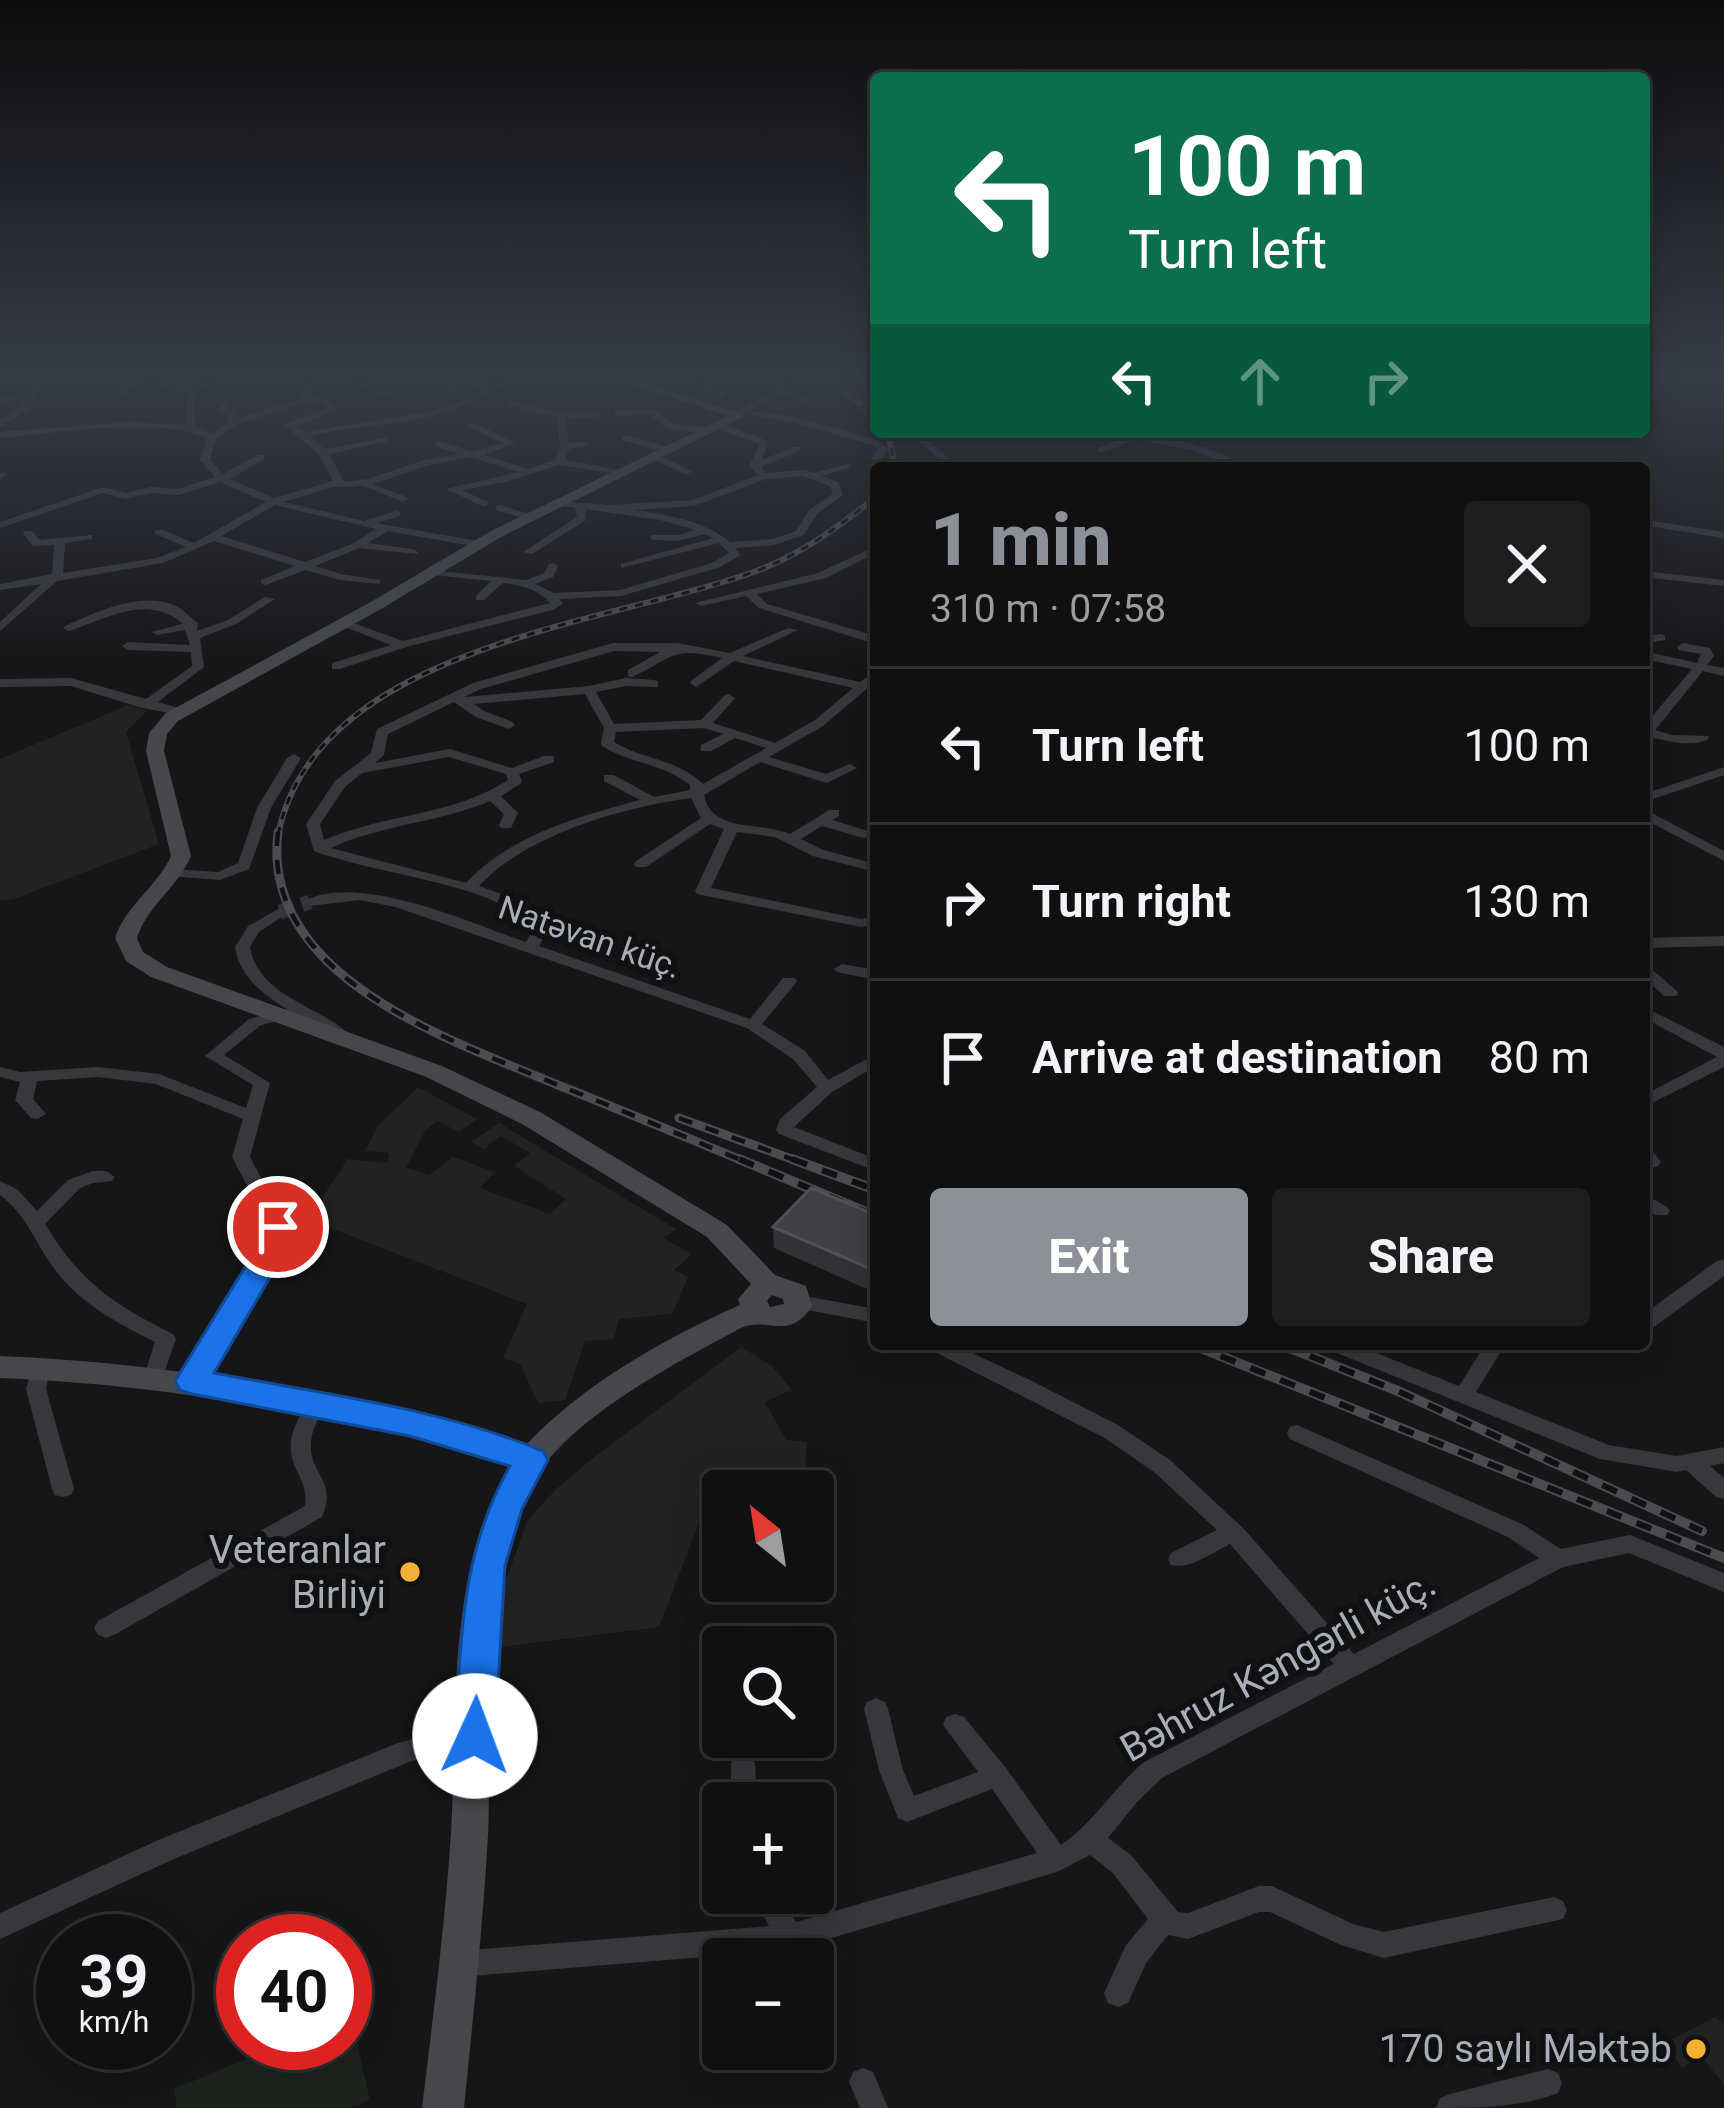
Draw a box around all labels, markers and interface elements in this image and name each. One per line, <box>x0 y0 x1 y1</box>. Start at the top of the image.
text: 100 m <box>1128 117 1366 216</box>
icon: left <box>930 120 1086 276</box>
text: Turn left <box>1128 218 1327 281</box>
icon: left <box>1101 348 1167 414</box>
icon: ahead <box>1227 348 1293 414</box>
icon: right <box>1353 348 1419 414</box>
text: 1 min <box>930 498 1112 583</box>
button: close <box>1464 501 1590 627</box>
text: 310 m · 07:58 <box>930 586 1166 632</box>
icon: left <box>930 713 996 779</box>
text: Turn left <box>1032 719 1204 772</box>
text: 100 m <box>1464 719 1590 772</box>
icon: right <box>930 869 996 935</box>
text: Turn right <box>1032 875 1231 928</box>
text: 130 m <box>1464 875 1590 928</box>
street label: Natəvan küç. <box>494 888 686 986</box>
icon: arrive <box>930 1025 996 1091</box>
text: Arrive at destination <box>1032 1031 1443 1084</box>
text: 80 m <box>1489 1031 1590 1084</box>
pin <box>227 1176 329 1278</box>
button: Exit <box>930 1188 1248 1326</box>
button: Share <box>1272 1188 1590 1326</box>
icon: arrive <box>245 1194 311 1260</box>
north arrow <box>702 1470 834 1602</box>
map controls <box>702 1470 834 2070</box>
place label: Veteranlar Birliyi <box>209 1527 386 1618</box>
marker: Veteranlar Birliyi <box>397 1559 423 1585</box>
street label: Bəhruz Kəngərli küç. <box>1112 1560 1444 1772</box>
button: search <box>702 1626 834 1758</box>
position arrow <box>412 1673 538 1799</box>
button: + <box>702 1782 834 1914</box>
speed limit sign: 40 <box>216 1914 372 2070</box>
button: − <box>702 1938 834 2070</box>
text: 39 <box>80 1941 148 2012</box>
text: km/h <box>79 2004 149 2039</box>
place label: 170 saylı Məktəb <box>1379 2026 1672 2072</box>
marker: 170 saylı Məktəb <box>1683 2036 1709 2062</box>

